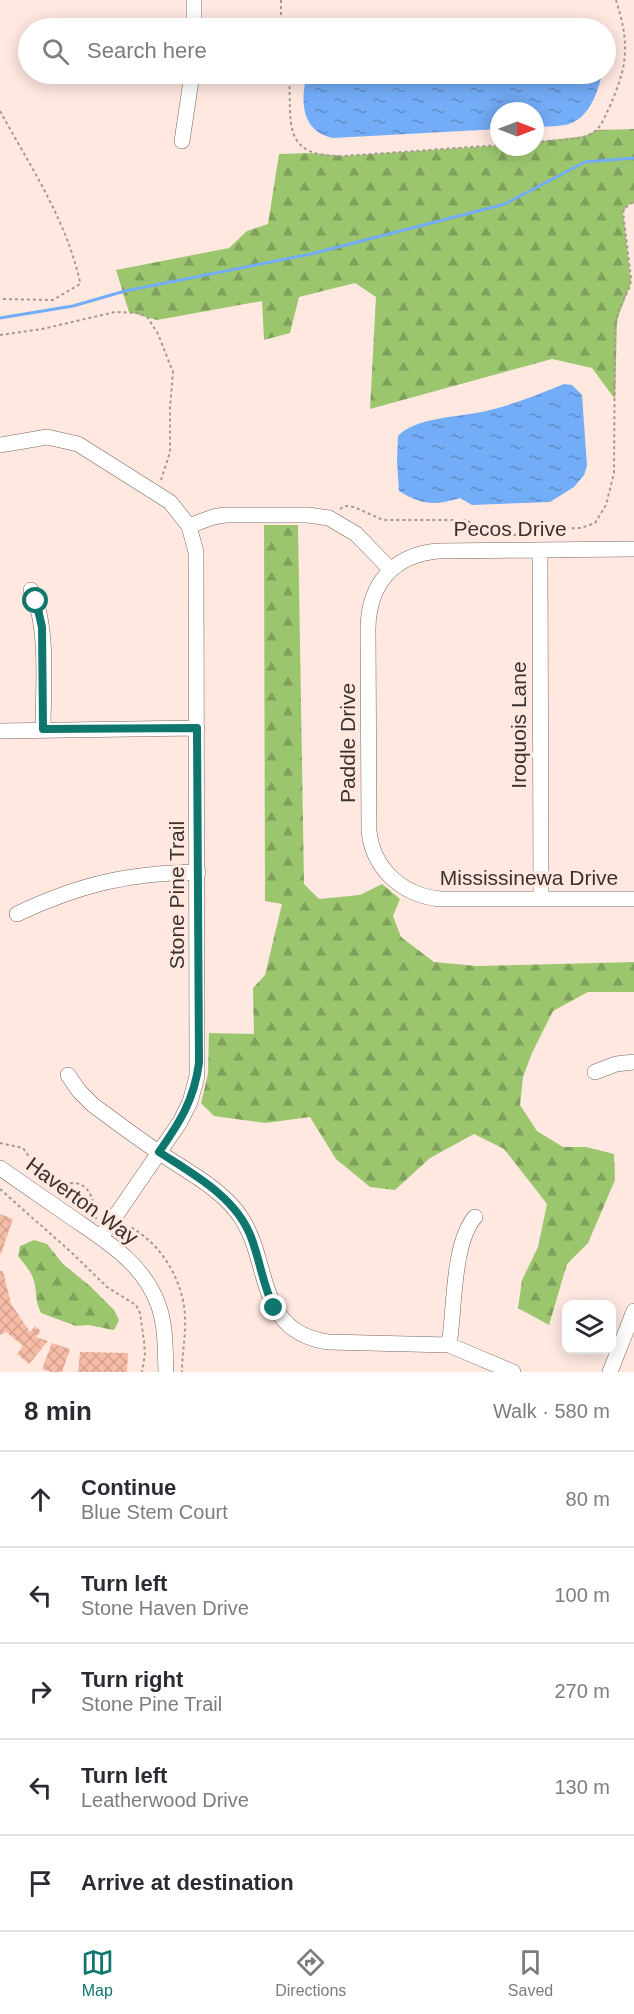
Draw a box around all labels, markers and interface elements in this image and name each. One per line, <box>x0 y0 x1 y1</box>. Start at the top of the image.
search box <box>18 18 616 84</box>
icon: search <box>39 35 72 68</box>
text: Search here <box>87 38 207 63</box>
north arrow <box>490 102 544 156</box>
street label: Pecos Drive <box>453 517 567 540</box>
route start <box>22 587 48 613</box>
street label: Iroquois Lane <box>507 661 530 789</box>
street label: Paddle Drive <box>336 683 359 803</box>
street label: Stone Pine Trail <box>165 821 188 969</box>
street label: Mississinewa Drive <box>440 866 618 889</box>
street label: Haverton Way <box>22 1152 143 1249</box>
route end <box>260 1294 286 1320</box>
map controls <box>562 1300 616 1354</box>
button: layers <box>562 1300 616 1354</box>
text: 8 min <box>24 1396 92 1426</box>
text: Walk · 580 m <box>493 1400 610 1422</box>
text: Continue <box>81 1475 176 1500</box>
icon: ahead <box>24 1483 57 1516</box>
text: 80 m <box>566 1488 610 1510</box>
text: Blue Stem Court <box>81 1501 228 1523</box>
text: Turn left <box>81 1571 167 1596</box>
icon: left <box>24 1579 57 1612</box>
text: 100 m <box>554 1584 610 1606</box>
text: Stone Haven Drive <box>81 1597 249 1619</box>
text: Turn right <box>81 1667 183 1692</box>
icon: right <box>24 1675 57 1708</box>
text: 270 m <box>554 1680 610 1702</box>
text: Stone Pine Trail <box>81 1693 222 1715</box>
text: Turn left <box>81 1763 167 1788</box>
icon: left <box>24 1771 57 1804</box>
text: 130 m <box>554 1776 610 1798</box>
text: Leatherwood Drive <box>81 1789 249 1811</box>
icon: arrive <box>24 1867 57 1900</box>
text: Arrive at destination <box>81 1870 294 1895</box>
tab: Map <box>81 1946 114 2000</box>
tab: Directions <box>275 1946 346 2000</box>
tab: Saved <box>508 1946 553 2000</box>

